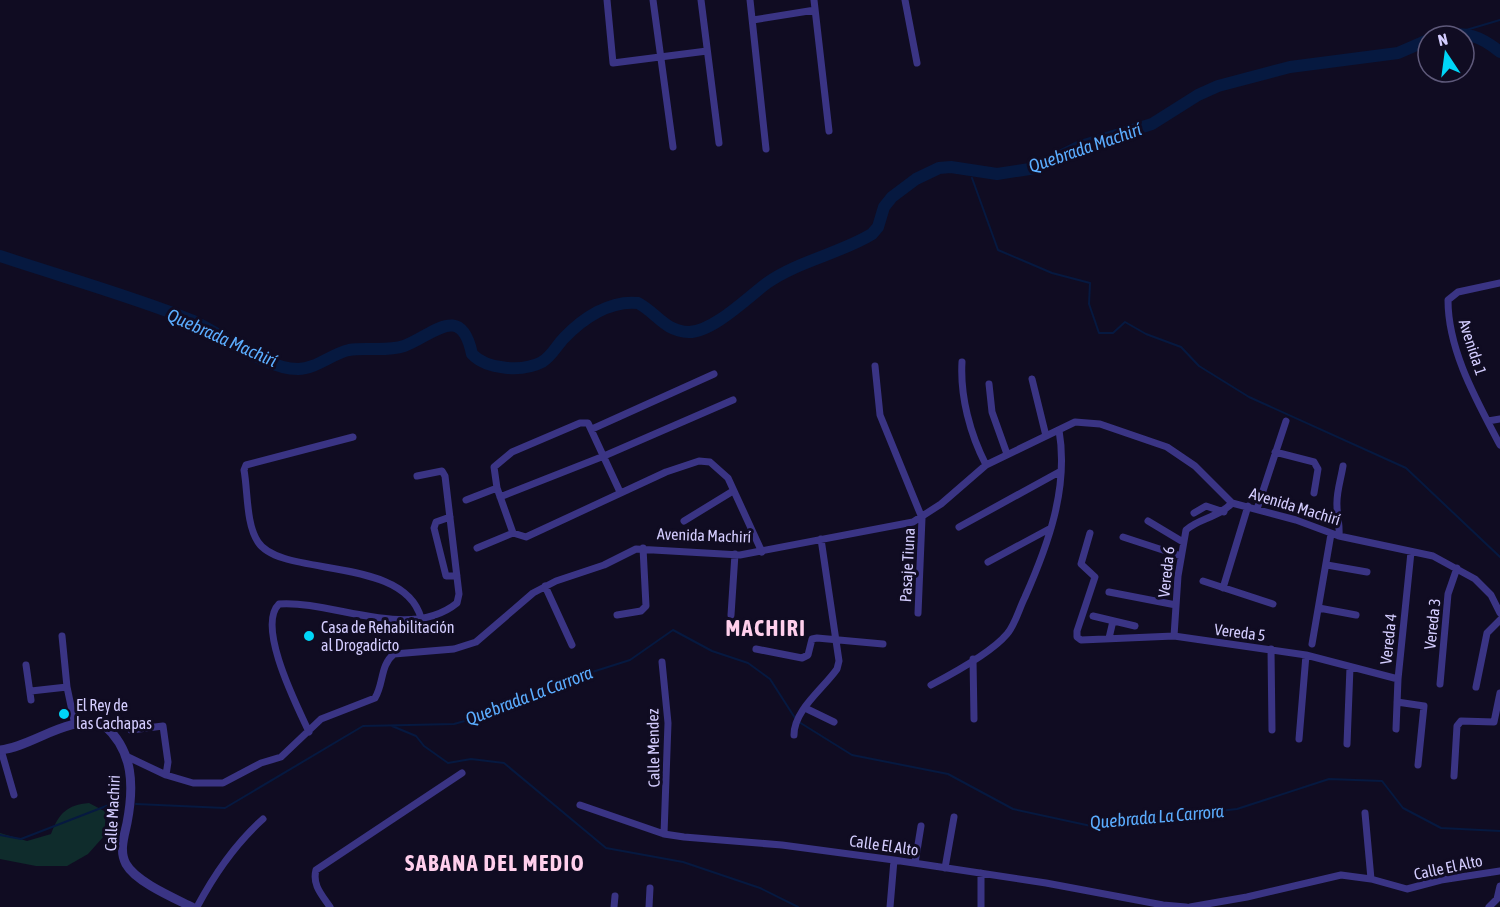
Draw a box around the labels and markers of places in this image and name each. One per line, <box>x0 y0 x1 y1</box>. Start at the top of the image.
place label: Casa de Rehabilitación al Drogadicto <box>321 618 455 655</box>
marker: Casa de Rehabilitación al Drogadicto <box>302 629 316 643</box>
place label: El Rey de las Cachapas <box>76 696 152 733</box>
marker: El Rey de las Cachapas <box>57 707 71 721</box>

